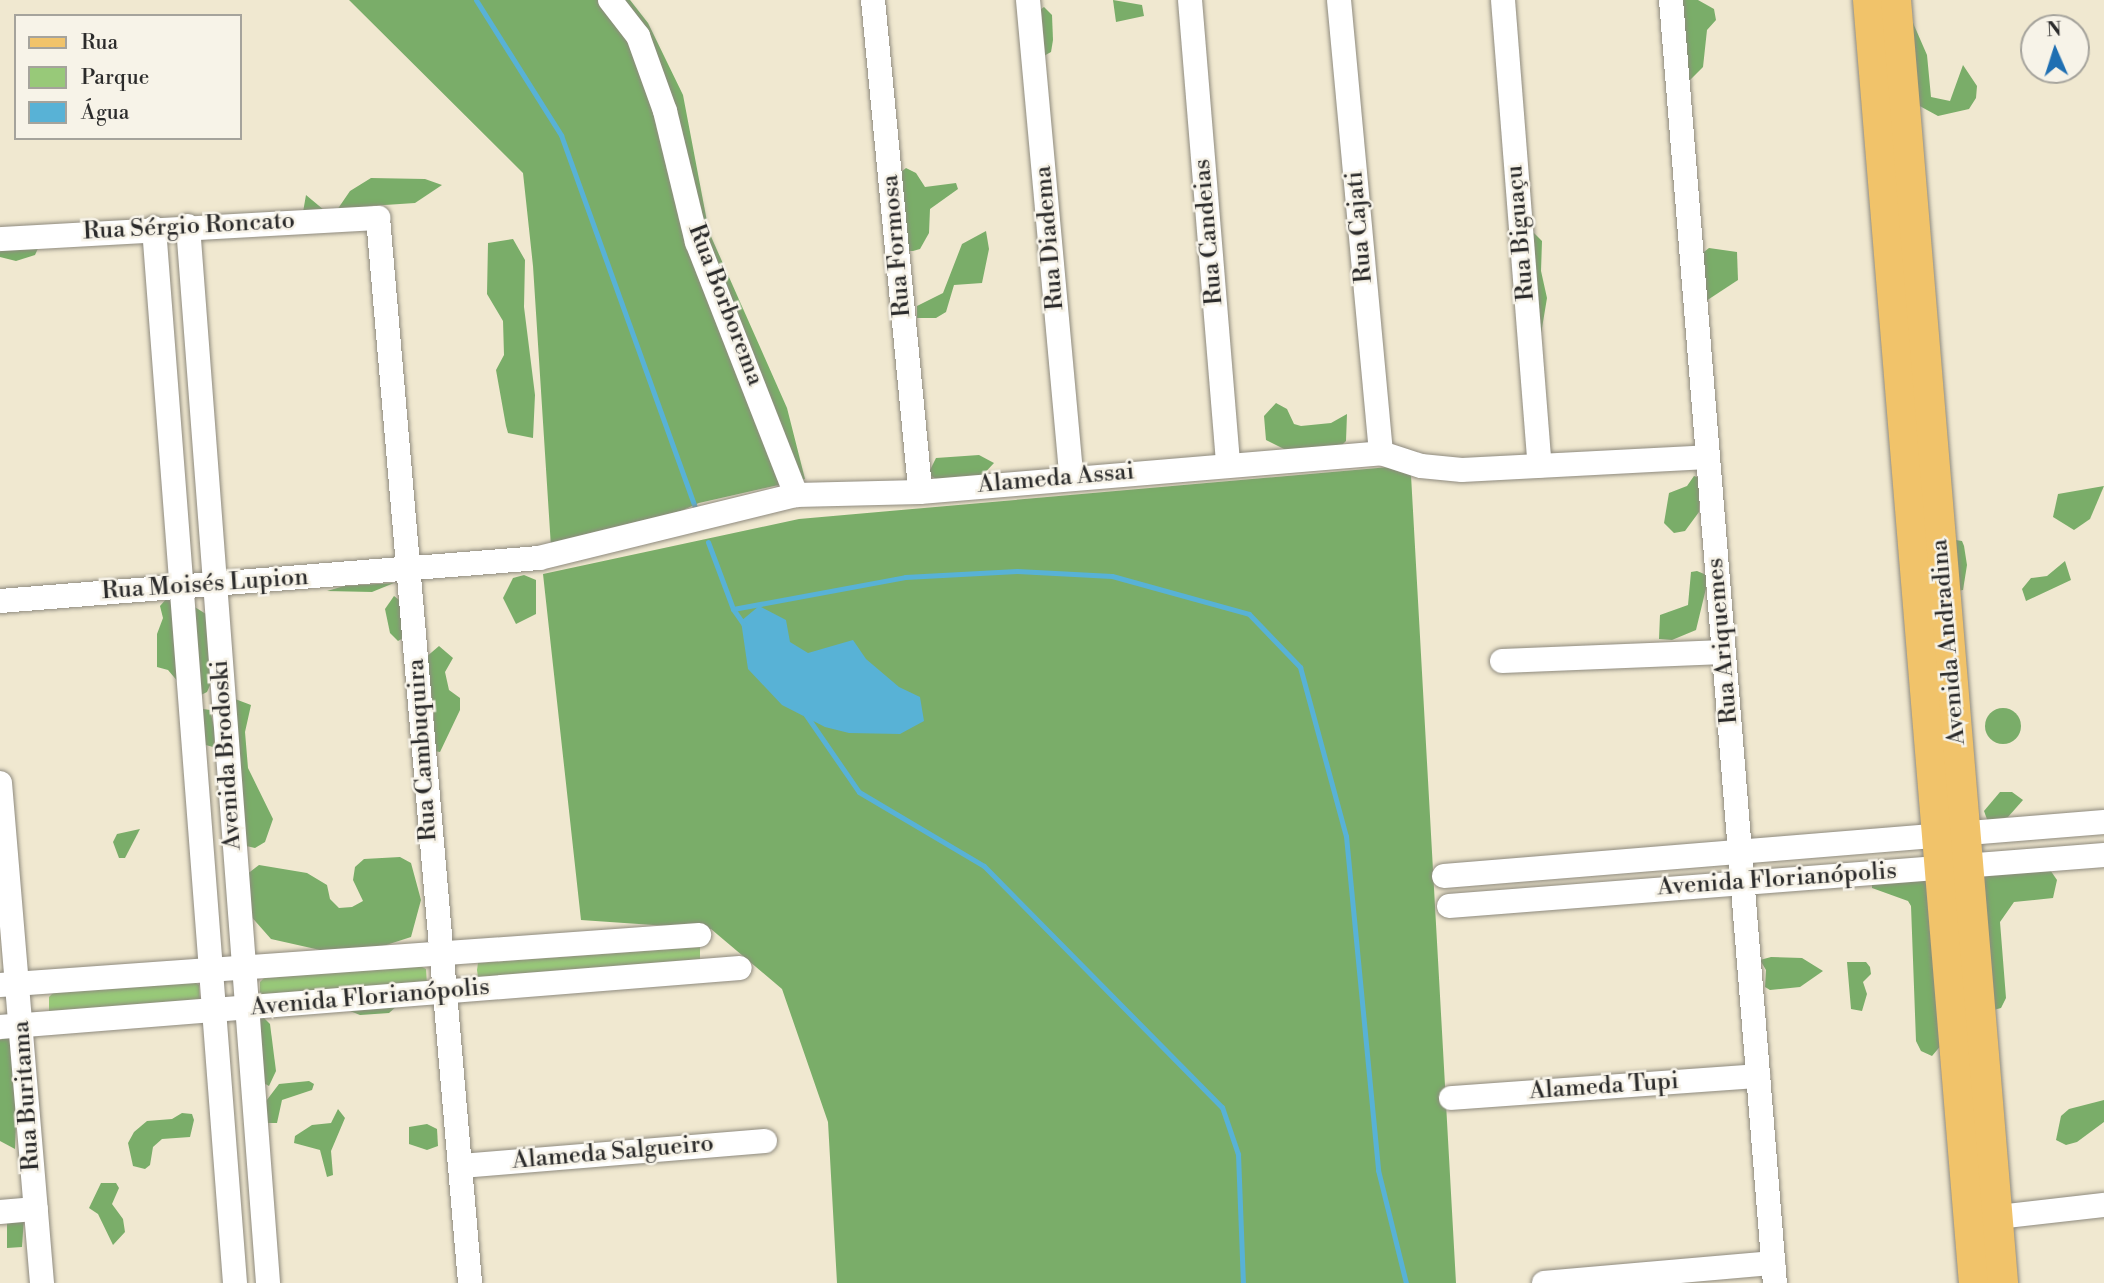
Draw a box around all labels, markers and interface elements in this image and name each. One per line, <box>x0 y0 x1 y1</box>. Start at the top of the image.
legend <box>14 14 242 140</box>
north arrow <box>2020 14 2090 84</box>
text: N <box>2046 18 2062 42</box>
text: Rua <box>81 30 118 56</box>
text: Parque <box>81 65 149 91</box>
text: Água <box>81 100 129 126</box>
street label: Rua Candeias <box>1188 158 1230 306</box>
street label: Rua Biguaçu <box>1501 164 1541 302</box>
street label: Rua Diadema <box>1029 165 1071 311</box>
street label: Rua Cajati <box>1341 170 1379 284</box>
street label: Rua Formosa <box>876 174 918 318</box>
street label: Rua Sérgio Roncato <box>82 207 296 247</box>
street label: Rua Borborema <box>681 220 769 390</box>
street label: Alameda Assai <box>976 458 1136 500</box>
street label: Avenida Andradina <box>1926 538 1972 746</box>
street label: Rua Ariquemes <box>1701 557 1745 725</box>
street label: Rua Moisés Lupion <box>101 563 309 607</box>
street label: Rua Cambuquira <box>402 658 444 842</box>
street label: Avenida Brodoski <box>206 659 248 851</box>
street label: Avenida Florianópolis <box>1656 857 1898 903</box>
street label: Avenida Florianópolis <box>249 973 491 1023</box>
street label: Rua Buritama <box>7 1020 47 1172</box>
street label: Alameda Tupi <box>1528 1067 1680 1107</box>
street label: Alameda Salgueiro <box>511 1130 715 1176</box>

